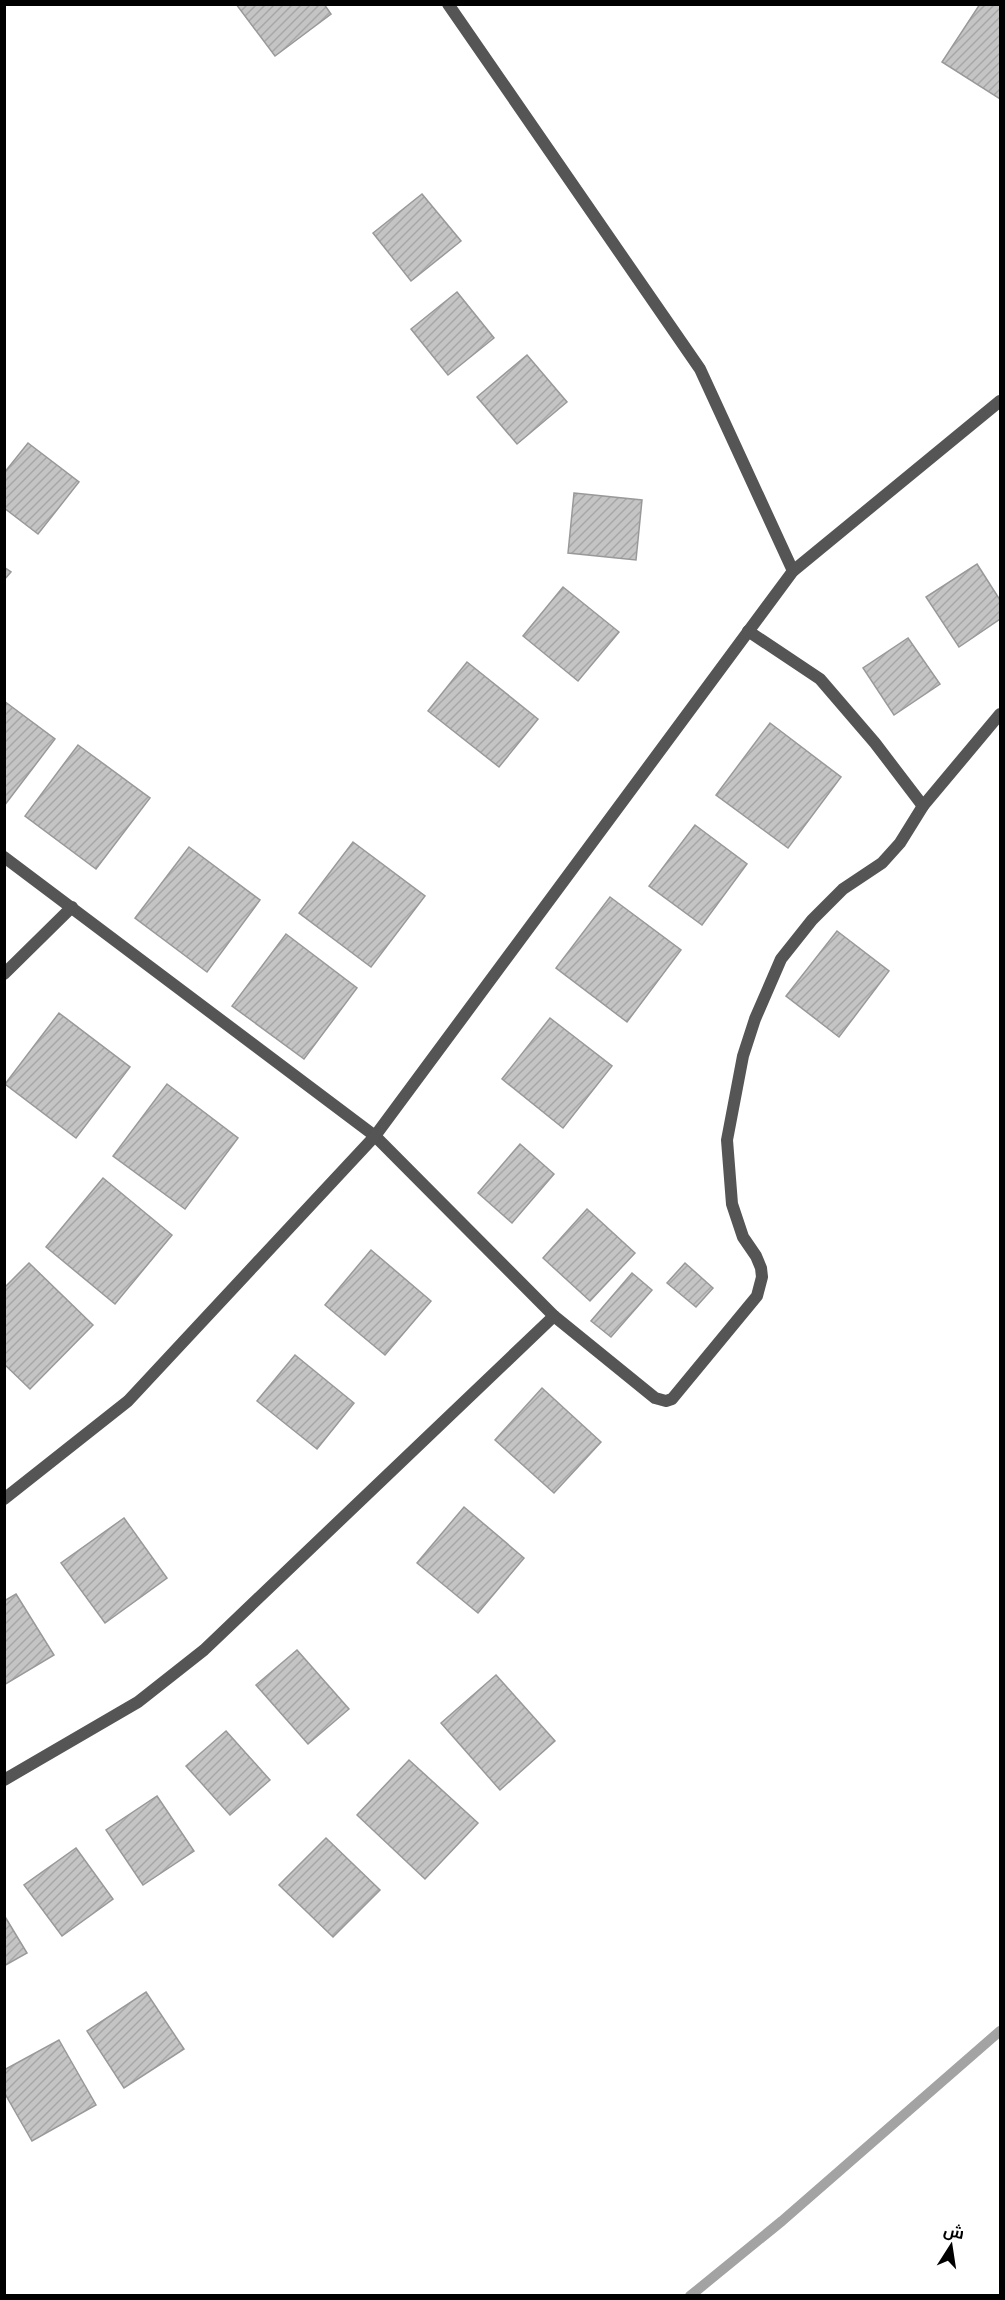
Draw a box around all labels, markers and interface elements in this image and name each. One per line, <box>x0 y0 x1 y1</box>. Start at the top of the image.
north arrow <box>921 2216 981 2276</box>
text: ش <box>942 2219 966 2243</box>

